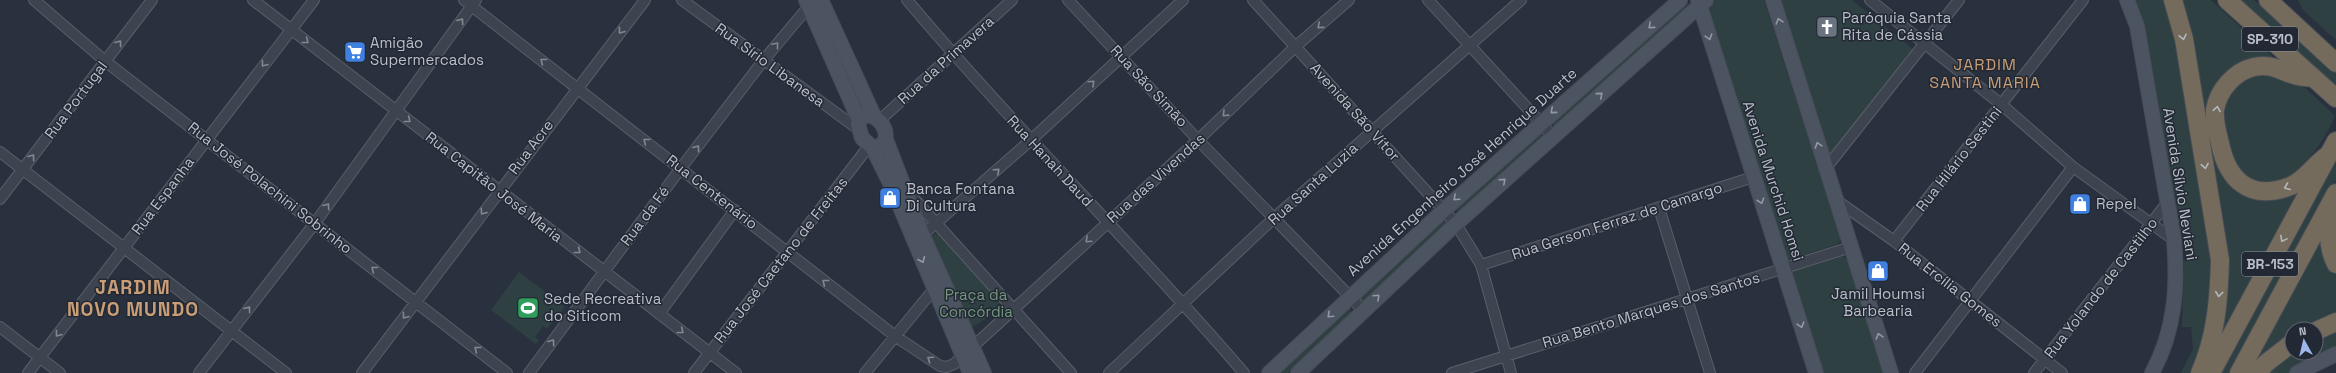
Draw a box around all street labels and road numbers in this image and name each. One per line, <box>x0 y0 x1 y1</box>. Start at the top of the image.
street label: Rua da Primavera <box>893 11 998 108</box>
street label: Rua Sírio Libanesa <box>712 18 829 111</box>
road number: SP-310 <box>2242 27 2298 51</box>
street label: Rua São Simão <box>1107 41 1192 131</box>
street label: Rua Portugal <box>40 57 111 142</box>
street label: Avenida São Vítor <box>1306 59 1405 165</box>
street label: Avenida Engenheiro José Henrique Duarte <box>1343 63 1581 280</box>
street label: Avenida Murchid Homsi <box>1739 98 1808 263</box>
street label: Rua Hilário Sestini <box>1912 102 2006 215</box>
street label: Avenida Sílvio Neviani <box>2159 106 2202 261</box>
street label: Rua Hanah Daud <box>1003 111 1097 210</box>
street label: Rua Acre <box>504 115 557 178</box>
street label: Rua José Polachini Sobrinho <box>184 118 356 258</box>
street label: Rua Capitão José Maria <box>422 127 567 246</box>
street label: Rua das Vivendas <box>1103 128 1209 227</box>
street label: Rua Santa Luzia <box>1264 138 1362 229</box>
street label: Rua Centenário <box>663 150 762 233</box>
street label: Rua Espanha <box>127 153 198 238</box>
street label: Rua José Caetano de Freitas <box>710 173 851 347</box>
street label: Rua Gerson Ferraz de Camargo <box>1509 177 1725 264</box>
street label: Rua da Fé <box>616 182 673 249</box>
street label: Rua Yolando de Castilho <box>2040 214 2161 362</box>
street label: Rua Ercília Gomes <box>1895 238 2006 331</box>
road number: BR-153 <box>2242 252 2298 276</box>
street label: Rua Bento Marques dos Santos <box>1540 267 1762 352</box>

